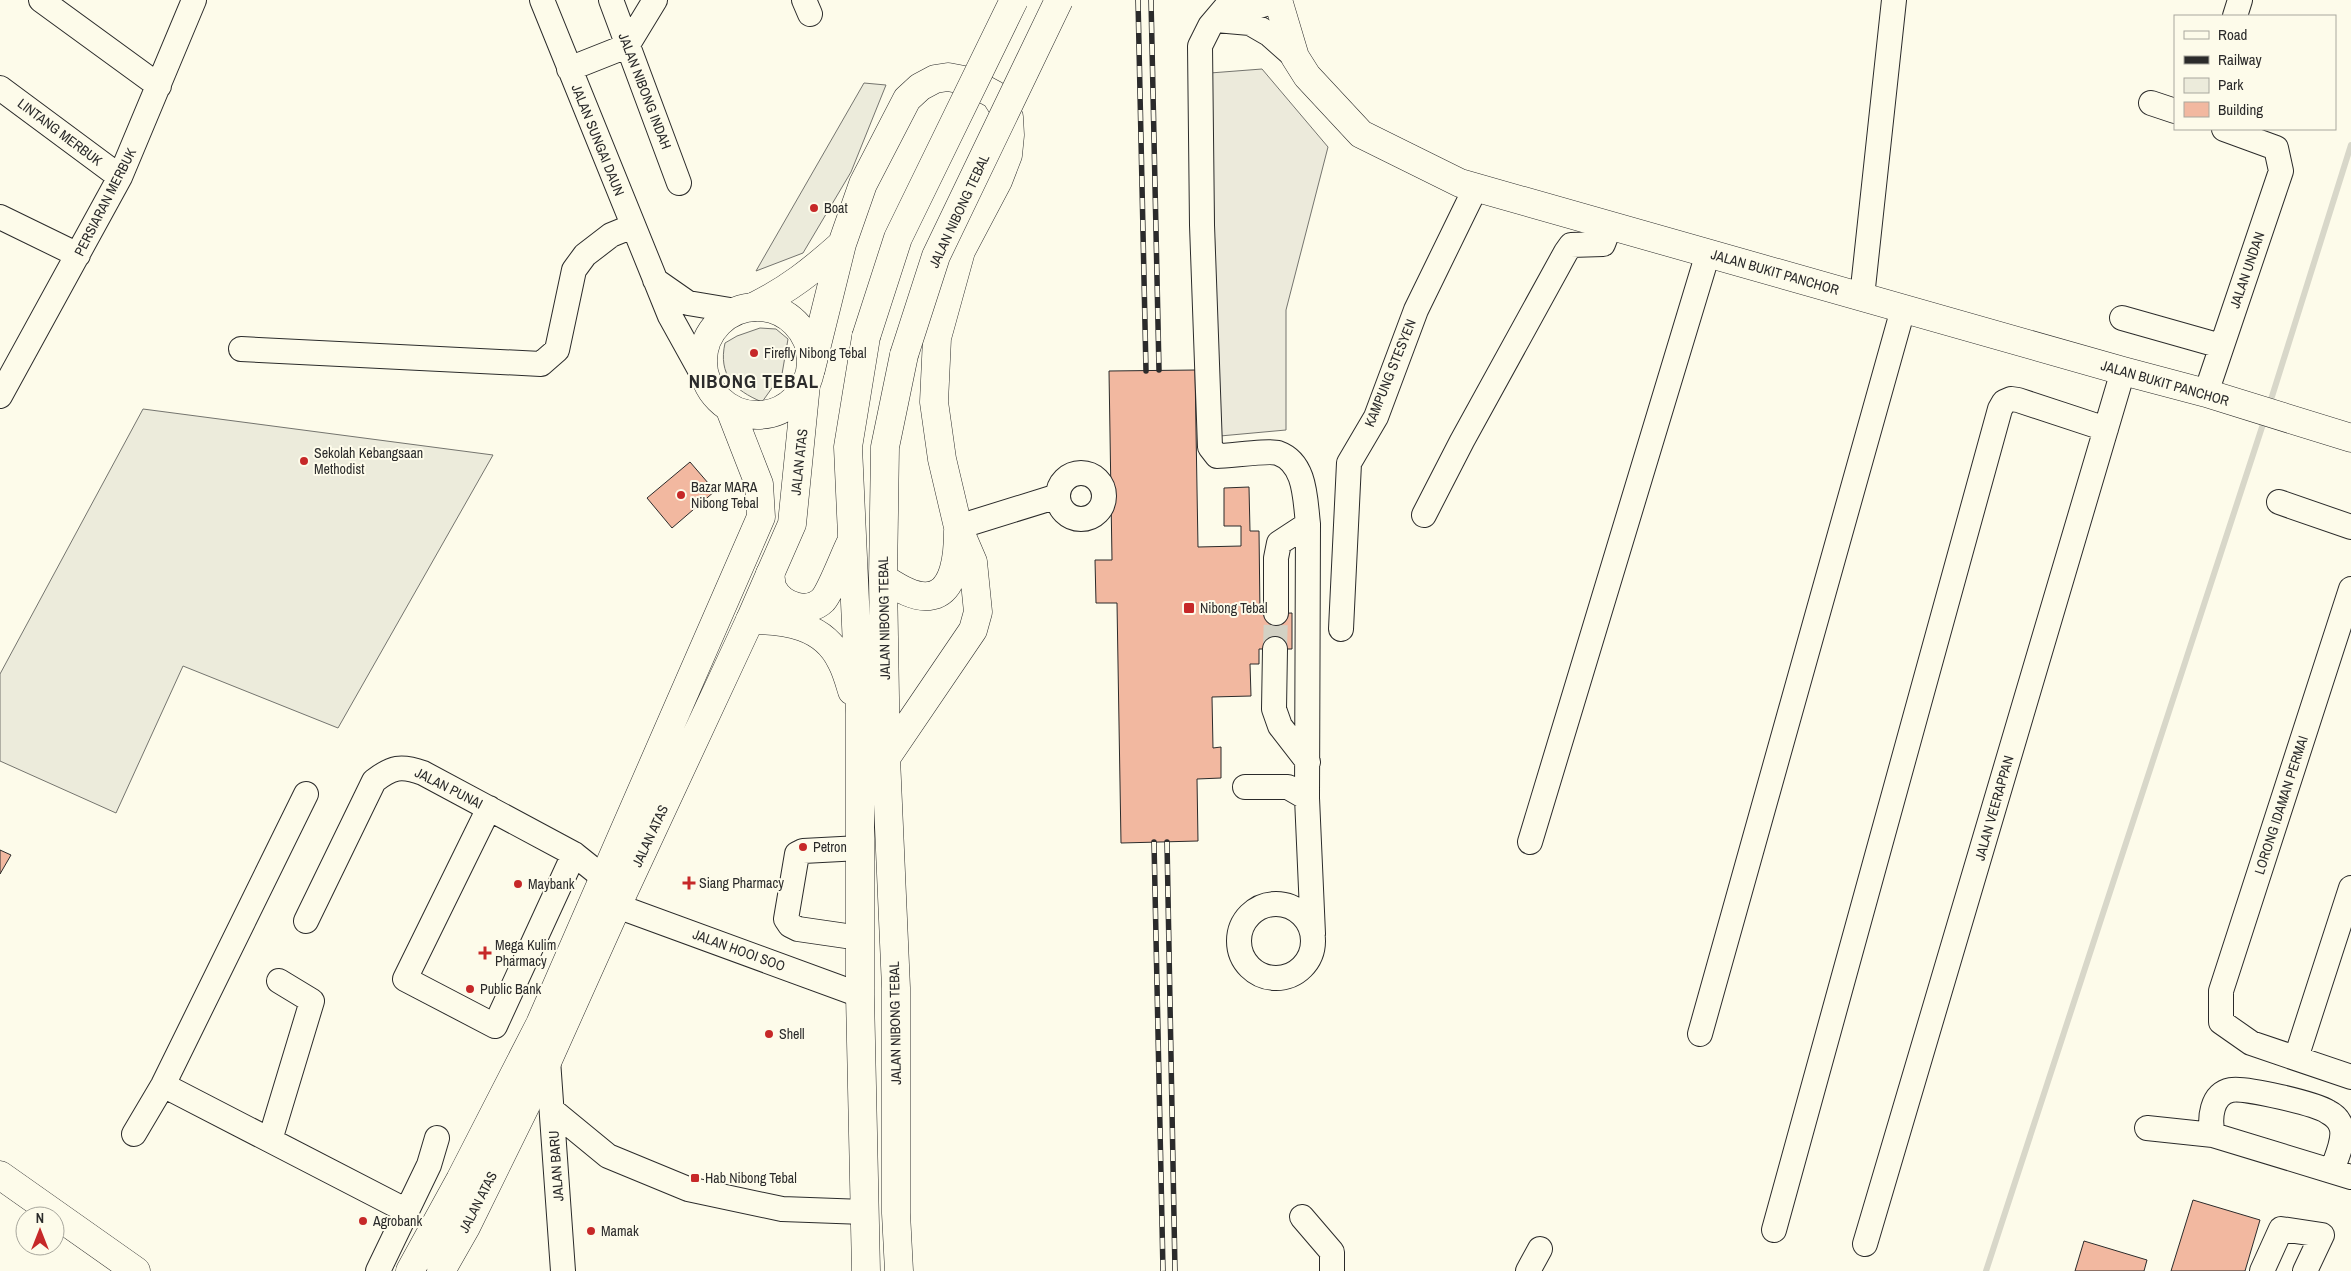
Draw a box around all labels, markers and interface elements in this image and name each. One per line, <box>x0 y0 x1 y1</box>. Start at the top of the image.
legend <box>2174 15 2336 130</box>
text: Road <box>2218 24 2247 45</box>
street label: JALAN NIBONG INDAH <box>615 30 675 152</box>
text: Railway <box>2218 49 2263 70</box>
text: Park <box>2218 74 2244 95</box>
street label: JALAN SUNGAI DAUN <box>567 82 629 198</box>
street label: LINTANG MERBUK <box>14 94 106 170</box>
text: Building <box>2218 99 2263 120</box>
street label: PERSIARAN MERBUK <box>70 145 140 259</box>
street label: JALAN NIBONG TEBAL <box>925 151 994 271</box>
place label: Boat <box>824 199 848 217</box>
marker: Boat <box>808 202 820 214</box>
street label: JALAN UNDAN <box>2226 229 2268 311</box>
street label: JALAN BUKIT PANCHOR <box>1709 245 1841 299</box>
street label: KAMPUNG STESYEN <box>1360 316 1420 430</box>
place label: Firefly Nibong Tebal <box>764 344 867 362</box>
marker: Firefly Nibong Tebal <box>748 347 760 359</box>
street label: JALAN BUKIT PANCHOR <box>2099 356 2231 410</box>
district label: NIBONG TEBAL <box>689 368 819 394</box>
street label: JALAN ATAS <box>787 428 811 496</box>
place label: Sekolah Kebangsaan Methodist <box>314 444 423 478</box>
marker: Sekolah Kebangsaan Methodist <box>298 455 310 467</box>
place label: Bazar MARA Nibong Tebal <box>691 478 758 512</box>
marker: Bazar MARA Nibong Tebal <box>675 489 687 501</box>
street label: JALAN NIBONG TEBAL <box>874 555 894 680</box>
place label: Nibong Tebal <box>1200 599 1267 617</box>
marker: Nibong Tebal <box>1182 601 1196 615</box>
street label: LORONG IDAMAN PERMAI <box>2250 733 2312 877</box>
street label: JALAN VEERAPPAN <box>1970 753 2018 863</box>
street label: JALAN PUNAI <box>412 763 486 813</box>
street label: JALAN ATAS <box>628 802 672 870</box>
place label: Petron <box>813 838 847 856</box>
marker: Petron <box>797 841 809 853</box>
place label: Siang Pharmacy <box>699 874 784 892</box>
place label: Maybank <box>528 875 575 893</box>
marker: Siang Pharmacy <box>683 877 695 889</box>
marker: Maybank <box>512 878 524 890</box>
street label: JALAN HOOI SOO <box>690 925 788 975</box>
place label: Mega Kulim Pharmacy <box>495 936 556 970</box>
marker: Mega Kulim Pharmacy <box>479 947 491 959</box>
street label: JALAN NIBONG TEBAL <box>885 960 905 1085</box>
place label: Public Bank <box>480 980 542 998</box>
marker: Public Bank <box>464 983 476 995</box>
place label: Shell <box>779 1025 805 1043</box>
marker: Shell <box>763 1028 775 1040</box>
street label: JALAN BARU <box>545 1130 567 1202</box>
street label: JALAN ATAS <box>455 1168 501 1236</box>
place label: Hab Nibong Tebal <box>705 1169 797 1187</box>
marker: Hab Nibong Tebal <box>689 1172 701 1184</box>
north arrow <box>15 1206 65 1256</box>
text: N <box>36 1209 44 1227</box>
place label: Agrobank <box>372 1212 422 1230</box>
marker: Agrobank <box>357 1215 369 1227</box>
place label: Mamak <box>601 1222 639 1240</box>
marker: Mamak <box>585 1225 597 1237</box>

